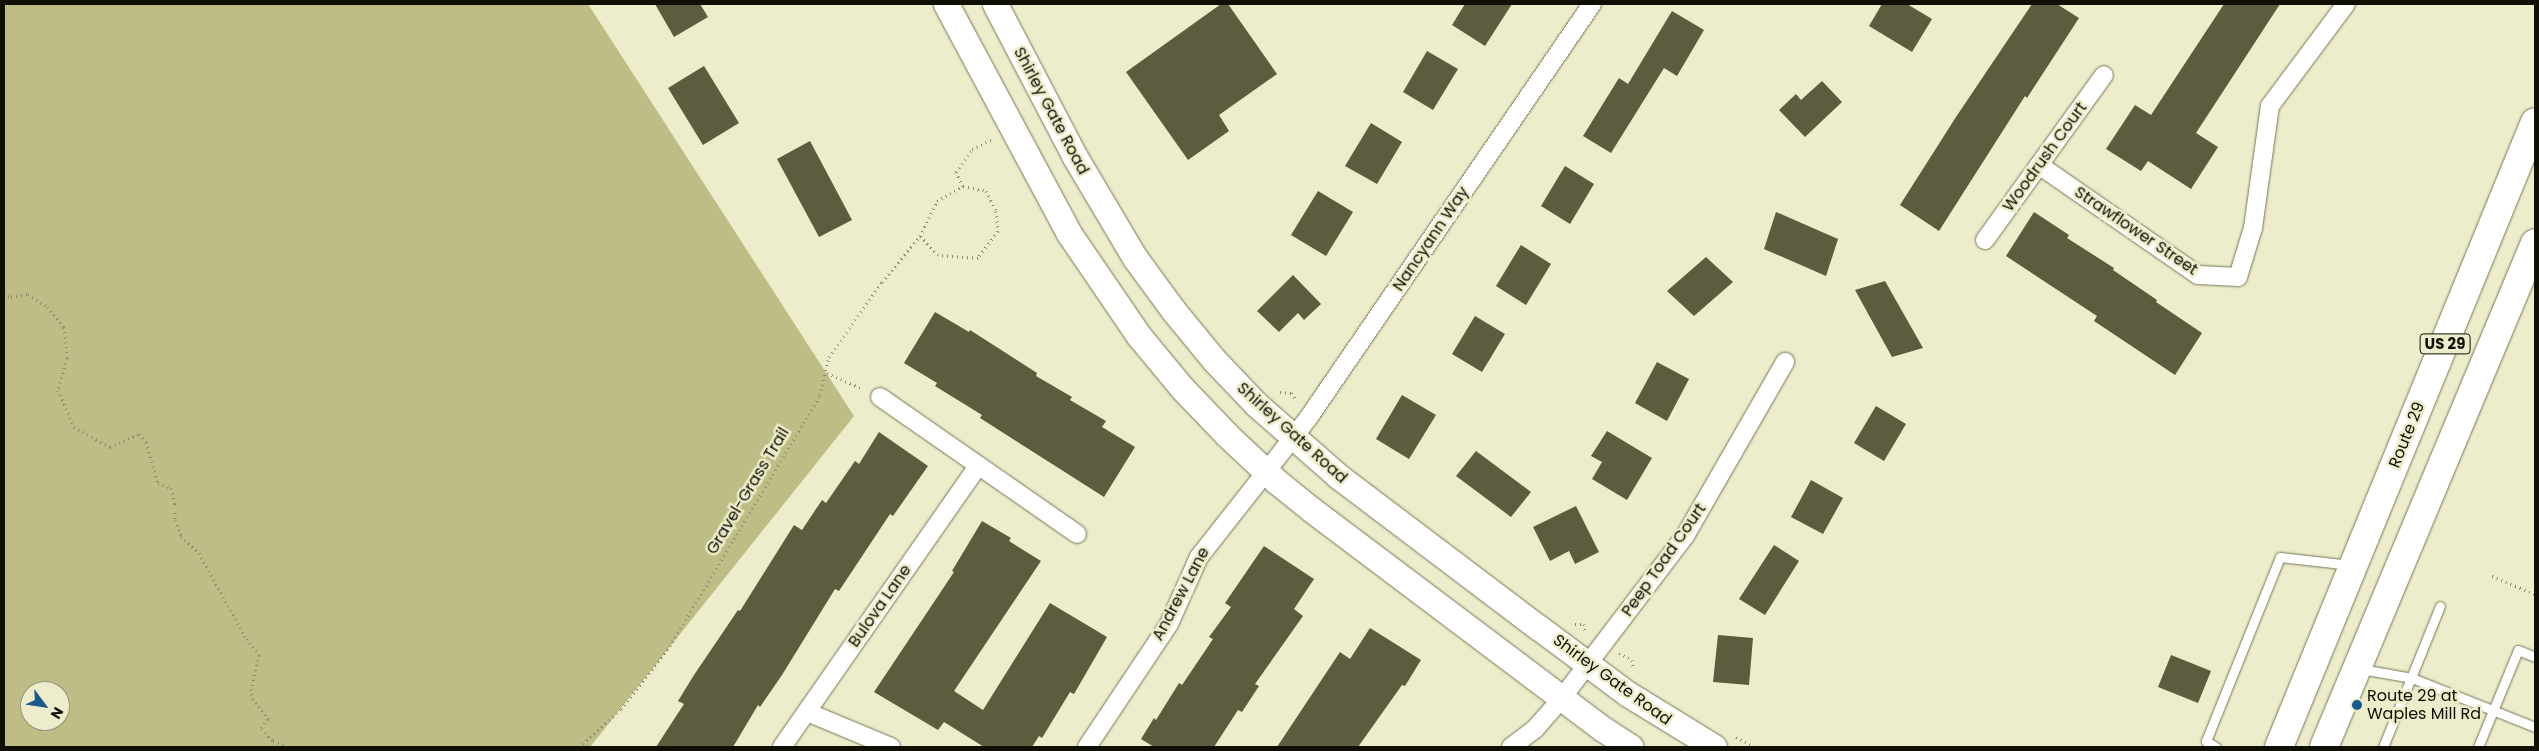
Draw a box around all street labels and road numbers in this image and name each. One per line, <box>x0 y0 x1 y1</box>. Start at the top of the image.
street label: Shirley Gate Road <box>1009 44 1093 178</box>
street label: Woodrush Court <box>1999 99 2091 215</box>
street label: Nancyann Way <box>1389 183 1473 295</box>
street label: Strawflower Street <box>2071 183 2201 279</box>
road number: US 29 <box>2419 332 2471 356</box>
street label: Shirley Gate Road <box>1233 379 1351 487</box>
street label: Route 29 <box>2385 399 2429 471</box>
street label: Gravel-Grass Trail <box>703 424 793 558</box>
street label: Peep Toad Court <box>1618 500 1710 620</box>
street label: Andrew Lane <box>1148 544 1214 644</box>
street label: Bulova Lane <box>845 561 915 651</box>
street label: Shirley Gate Road <box>1549 631 1675 729</box>

